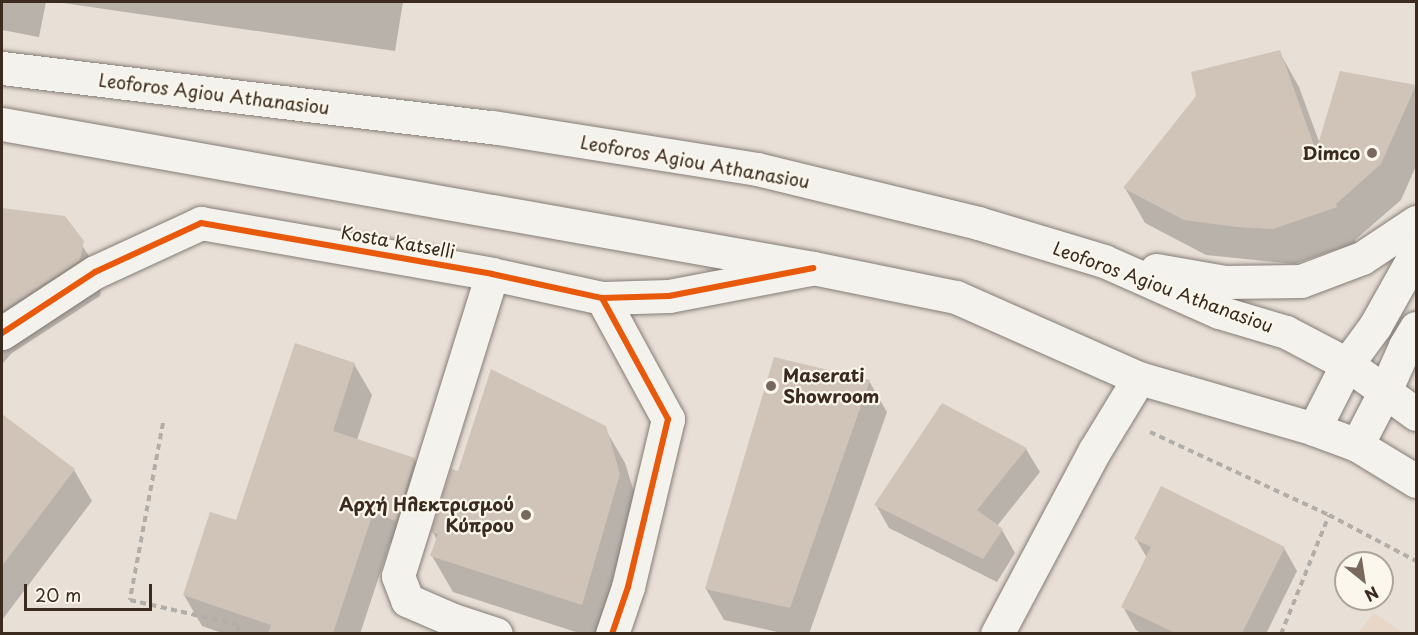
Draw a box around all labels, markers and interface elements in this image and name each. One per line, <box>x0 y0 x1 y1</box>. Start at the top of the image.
street label: Leoforos Agiou Athanasiou <box>97 69 331 119</box>
street label: Leoforos Agiou Athanasiou <box>578 131 812 193</box>
place label: Dimco <box>1302 142 1360 164</box>
marker: Dimco <box>1365 146 1379 160</box>
street label: Kosta Katselli <box>339 221 457 263</box>
street label: Leoforos Agiou Athanasiou <box>1050 237 1276 337</box>
place label: Maserati Showroom <box>783 365 879 407</box>
marker: Maserati Showroom <box>764 379 778 393</box>
place label: Αρχή Ηλεκτρισμού Κύπρου <box>340 494 514 536</box>
marker: Αρχή Ηλεκτρισμού Κύπρου <box>519 508 533 522</box>
north arrow <box>1334 551 1394 611</box>
scale bar <box>27 572 154 610</box>
text: 20 m <box>35 581 81 608</box>
text: N <box>1361 581 1383 608</box>

